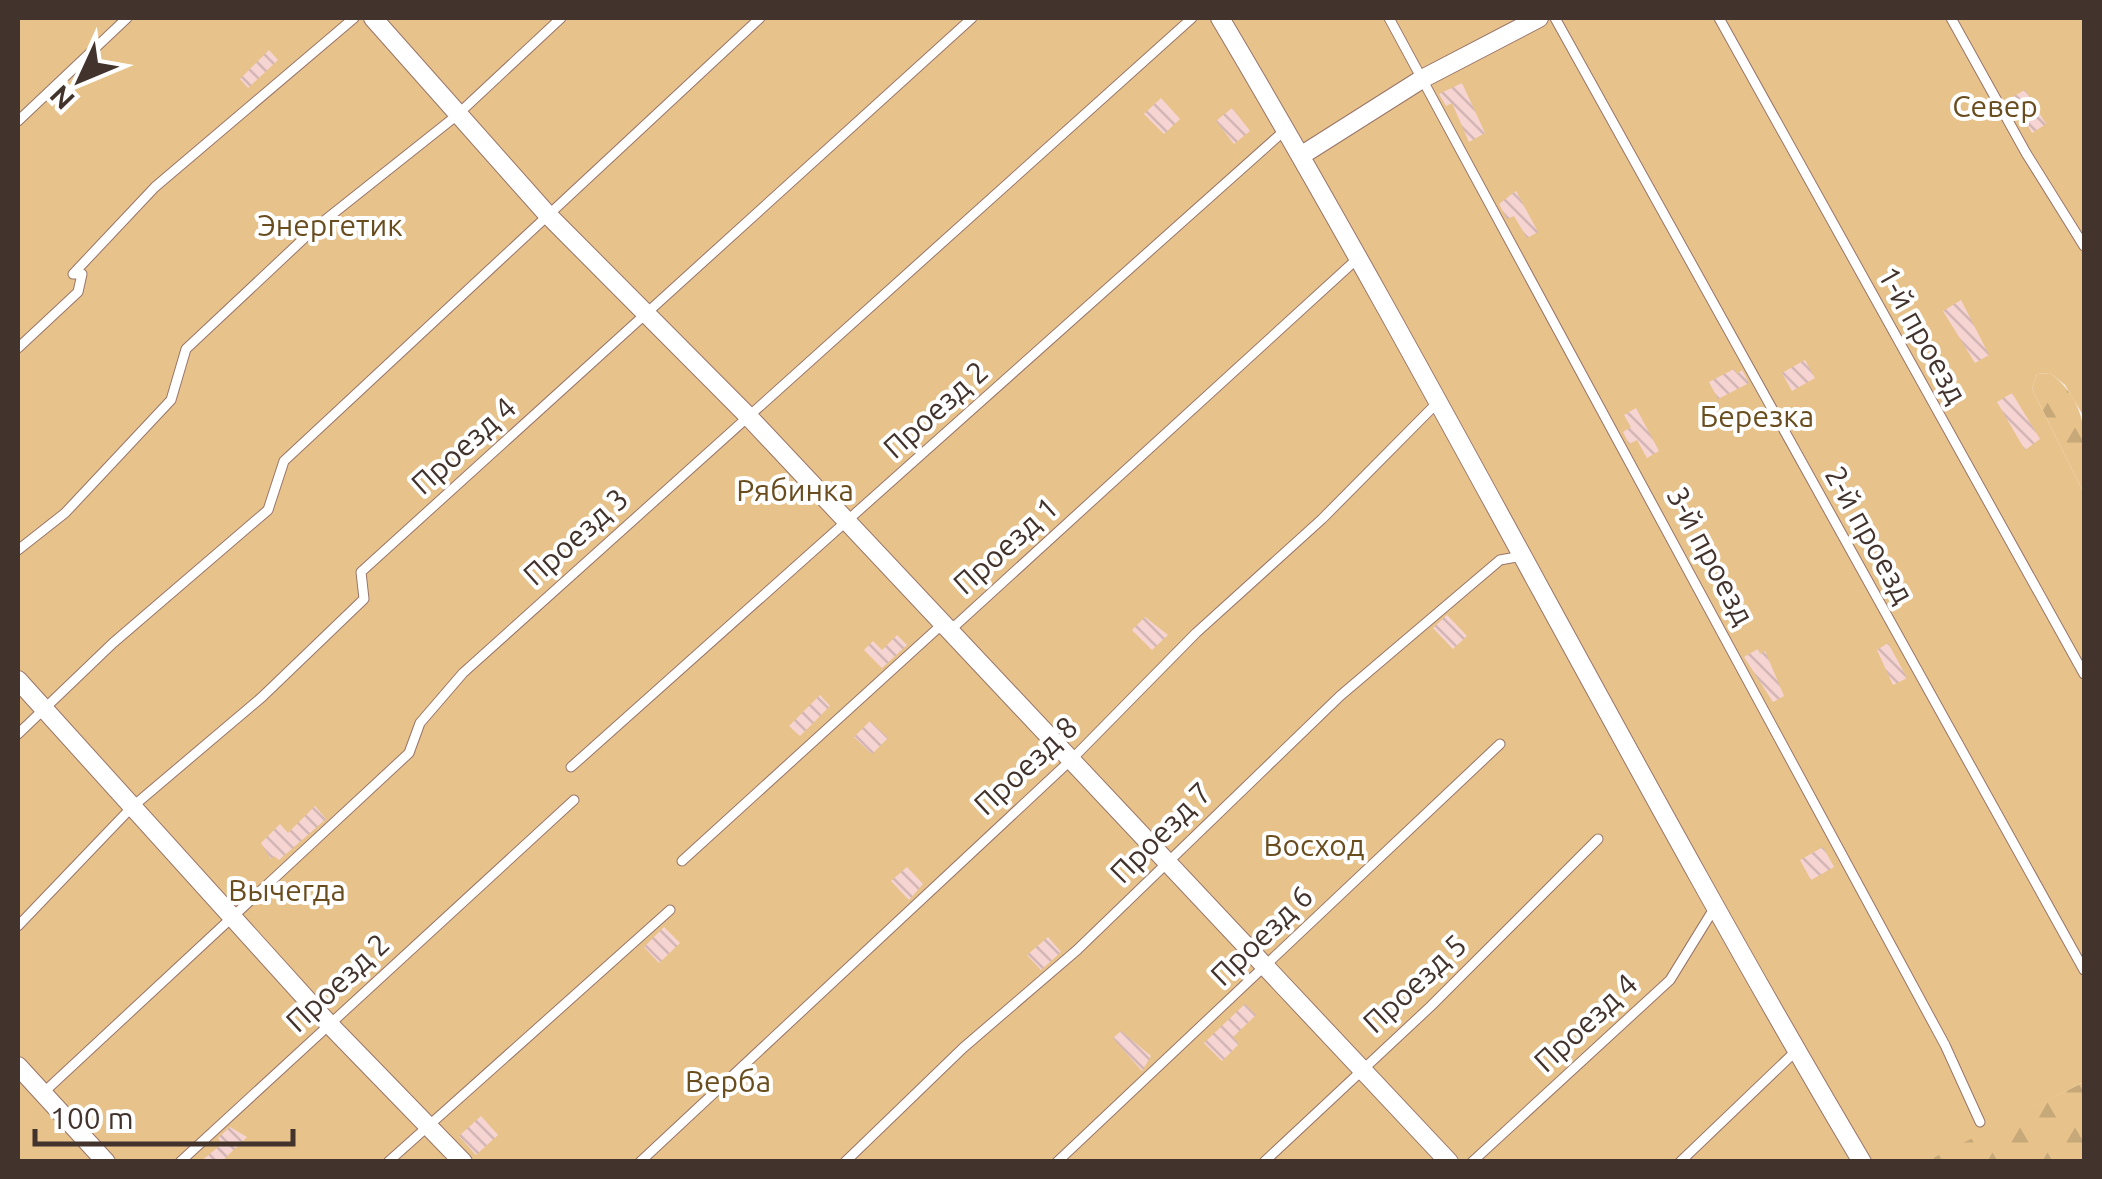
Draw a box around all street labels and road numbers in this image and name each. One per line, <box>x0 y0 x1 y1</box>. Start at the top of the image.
street label: 1-й проезд <box>1871 260 1974 409</box>
street label: Проезд 2 <box>876 354 994 465</box>
street label: Проезд 4 <box>404 390 522 501</box>
street label: 2-й проезд <box>1818 460 1921 609</box>
street label: Проезд 3 <box>516 481 634 592</box>
street label: 3-й проезд <box>1660 481 1761 630</box>
street label: Проезд 1 <box>946 490 1064 601</box>
street label: Проезд 8 <box>967 709 1084 821</box>
street label: Проезд 7 <box>1103 775 1218 890</box>
street label: Проезд 6 <box>1203 879 1319 992</box>
street label: Проезд 2 <box>279 926 396 1038</box>
street label: Проезд 5 <box>1356 927 1473 1039</box>
street label: Проезд 4 <box>1527 966 1644 1078</box>

